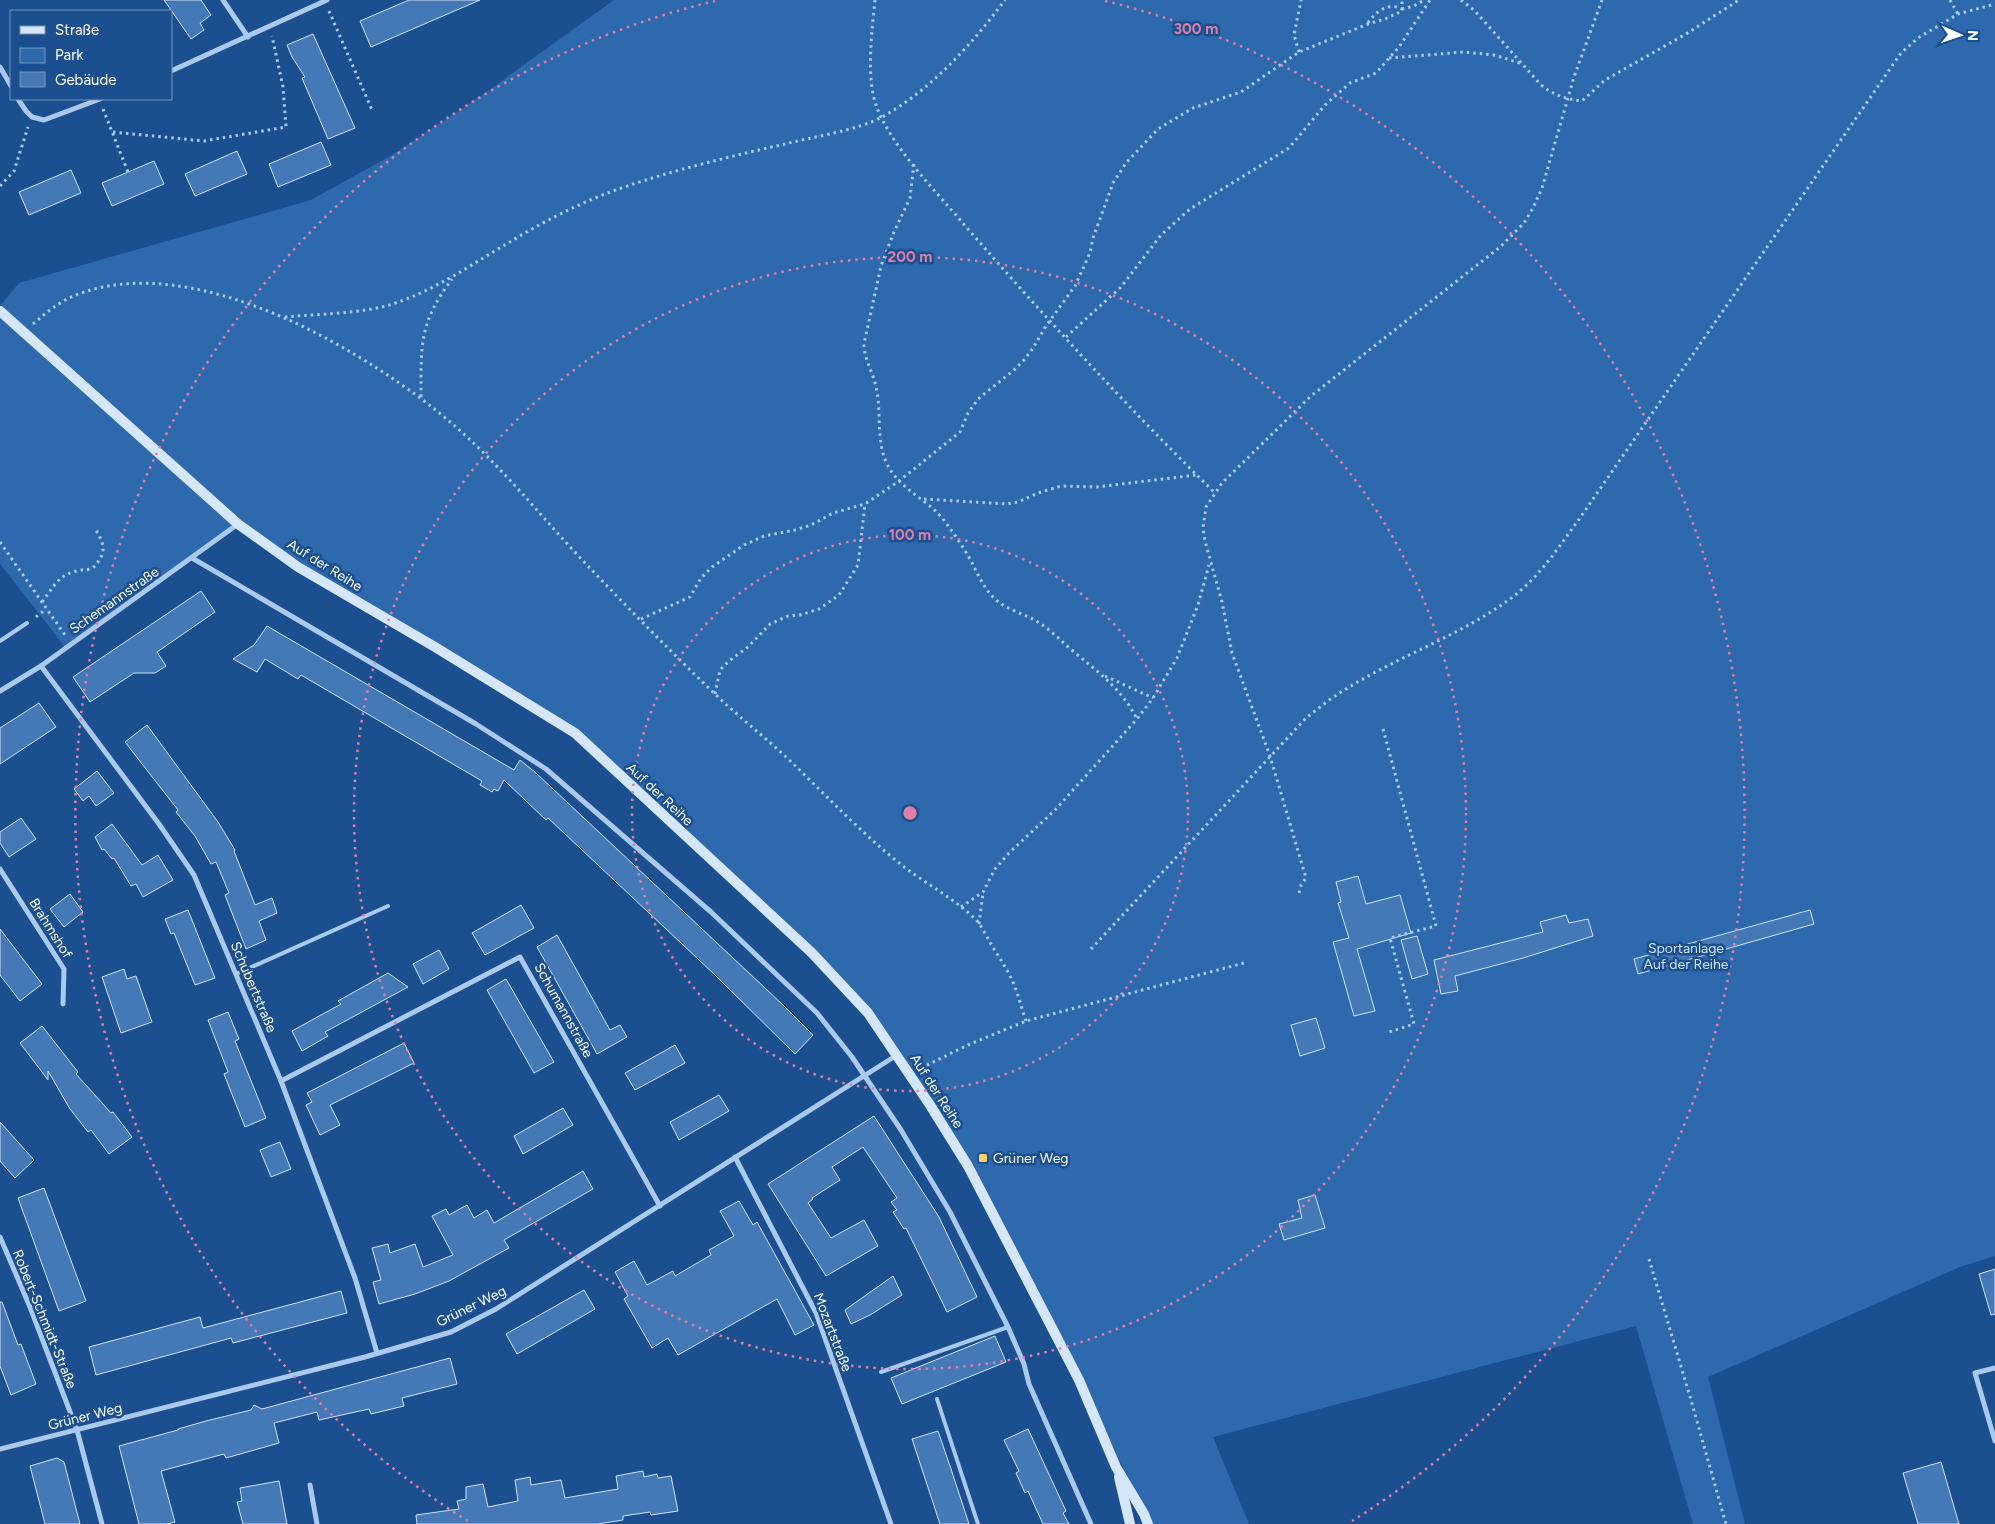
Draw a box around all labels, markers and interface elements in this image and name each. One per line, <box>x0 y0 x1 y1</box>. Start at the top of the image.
legend <box>10 10 172 100</box>
north arrow <box>1935 10 1985 60</box>
text: 300 m <box>1174 20 1218 38</box>
text: Straße <box>55 21 99 39</box>
text: N <box>1964 30 1981 41</box>
text: Park <box>55 46 84 64</box>
text: Gebäude <box>55 71 116 89</box>
text: 200 m <box>888 248 932 266</box>
text: 100 m <box>889 526 931 544</box>
street label: Auf der Reihe <box>284 536 366 595</box>
street label: Schemannstraße <box>66 563 163 638</box>
street label: Auf der Reihe <box>623 759 697 830</box>
centre of rings <box>901 804 919 822</box>
street label: Brahmshof <box>25 895 76 962</box>
street label: Schubertstraße <box>227 939 280 1035</box>
park label: Sportanlage Auf der Reihe <box>1643 940 1729 973</box>
street label: Schumannstraße <box>531 960 597 1061</box>
street label: Auf der Reihe <box>906 1051 967 1132</box>
place label: Grüner Weg <box>993 1150 1069 1167</box>
marker: Grüner Weg <box>977 1152 989 1164</box>
street label: Robert-Schmidt-Straße <box>9 1247 80 1391</box>
street label: Grüner Weg <box>434 1282 509 1331</box>
street label: Mozartstraße <box>810 1290 856 1374</box>
street label: Grüner Weg <box>46 1399 124 1434</box>

